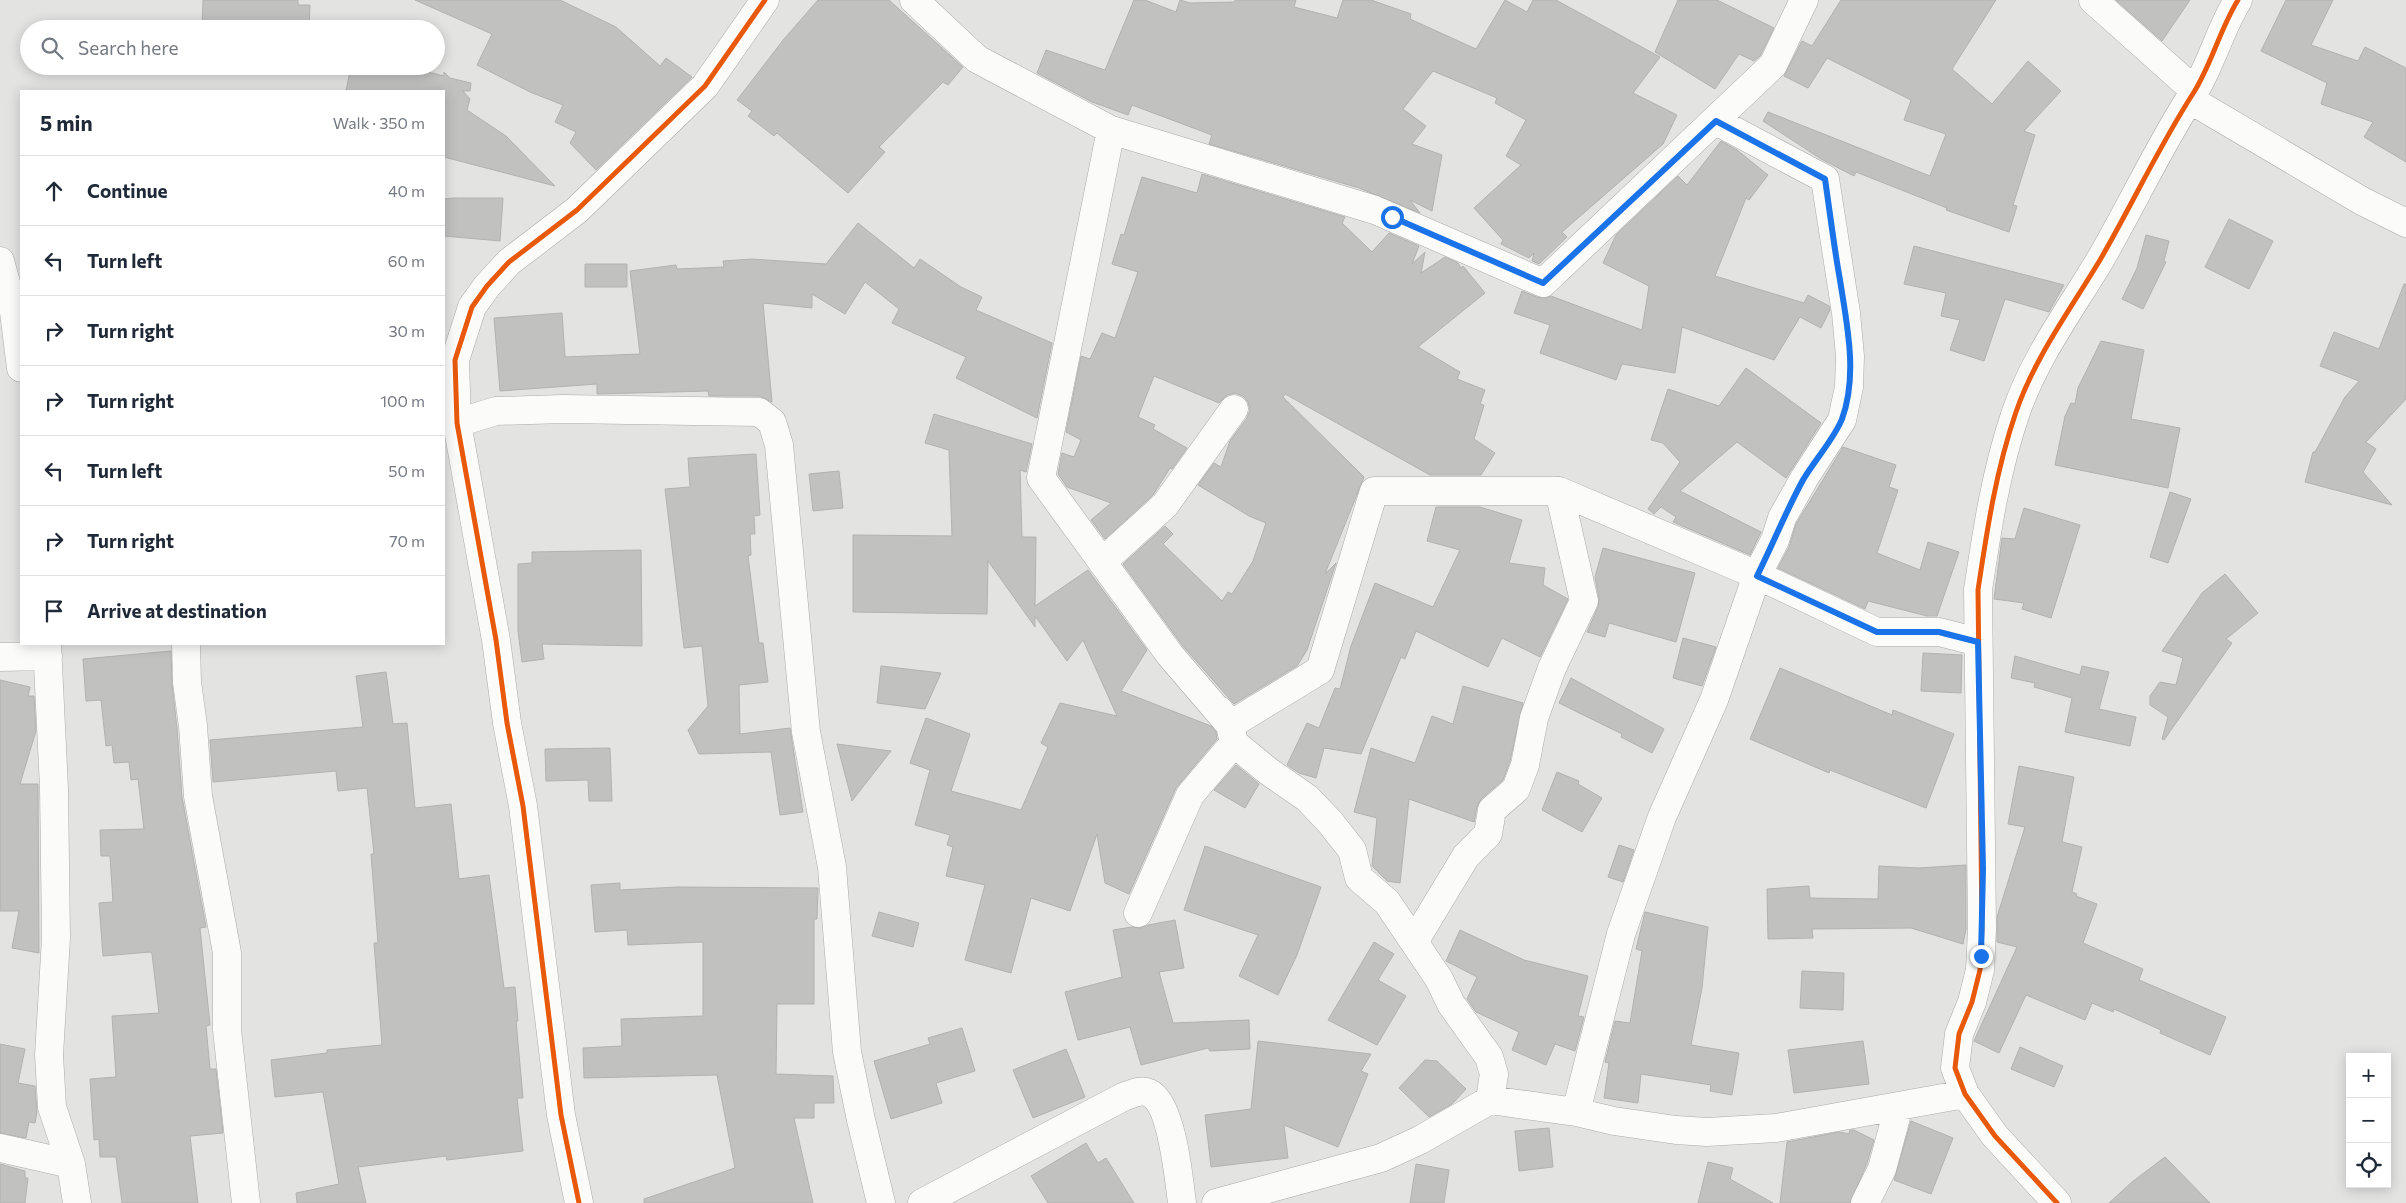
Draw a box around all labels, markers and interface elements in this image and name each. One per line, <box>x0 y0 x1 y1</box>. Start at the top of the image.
search box <box>20 20 445 75</box>
icon: search <box>38 34 66 62</box>
text: Search here <box>78 36 178 59</box>
text: 5 min <box>40 110 93 135</box>
text: Walk · 350 m <box>333 113 425 132</box>
icon: ahead <box>40 177 68 205</box>
text: Continue <box>87 179 167 202</box>
text: 40 m <box>388 181 425 200</box>
route start <box>1381 206 1404 229</box>
icon: left <box>40 247 68 275</box>
text: Turn left <box>87 249 162 272</box>
text: 60 m <box>388 251 425 270</box>
icon: right <box>40 317 68 345</box>
text: Turn right <box>87 319 174 342</box>
text: 30 m <box>388 321 425 340</box>
icon: right <box>40 387 68 415</box>
text: Turn right <box>87 389 174 412</box>
text: 100 m <box>380 391 425 410</box>
icon: left <box>40 457 68 485</box>
text: Turn left <box>87 459 162 482</box>
text: 50 m <box>388 461 425 480</box>
icon: right <box>40 527 68 555</box>
text: Turn right <box>87 529 174 552</box>
text: 70 m <box>389 531 425 550</box>
icon: arrive <box>40 597 68 625</box>
text: Arrive at destination <box>87 599 267 622</box>
route end <box>1970 945 1993 968</box>
map controls <box>2346 1053 2391 1188</box>
button: + <box>2346 1053 2391 1098</box>
button: − <box>2346 1098 2391 1143</box>
button: locate <box>2346 1143 2391 1188</box>

